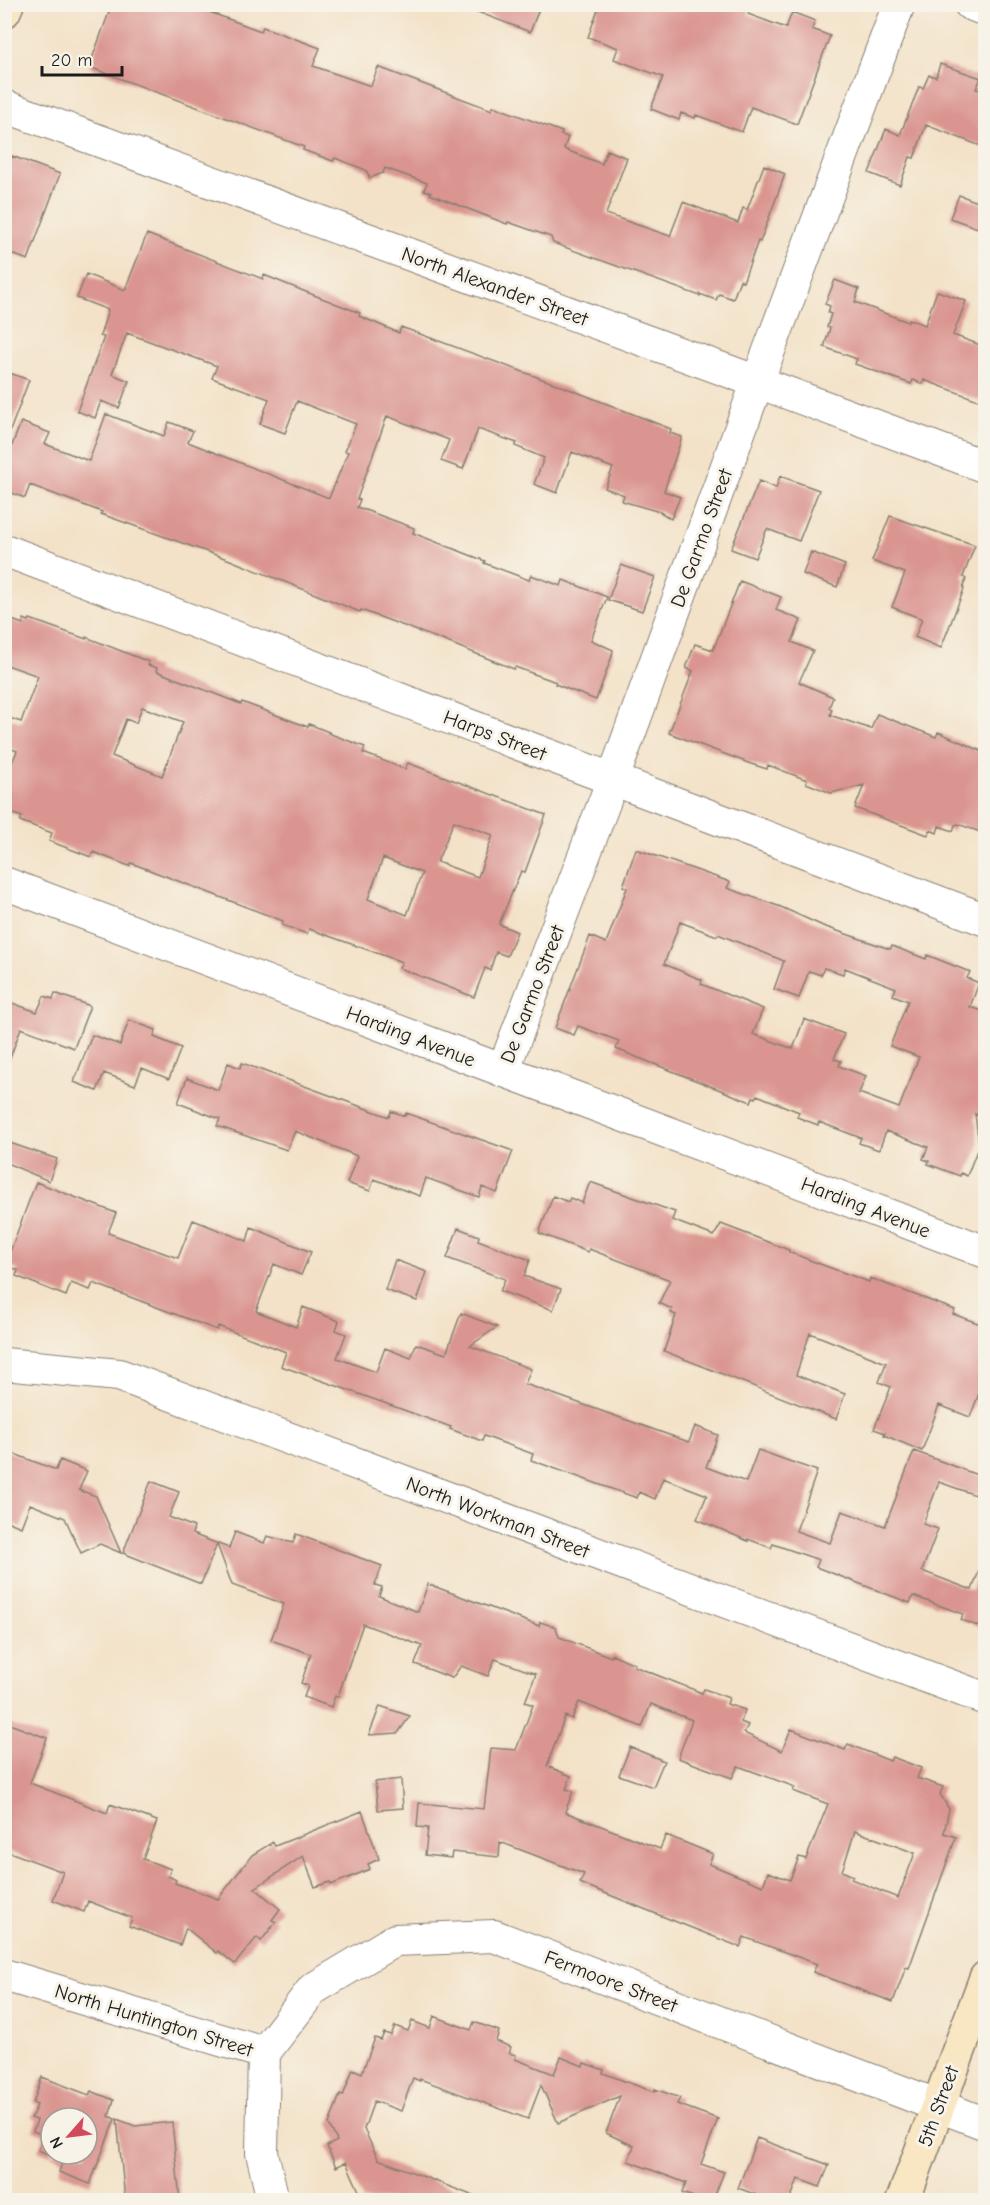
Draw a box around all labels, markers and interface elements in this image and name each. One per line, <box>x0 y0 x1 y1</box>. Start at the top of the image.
scale bar <box>42 39 122 77</box>
text: 20 m <box>51 50 92 71</box>
street label: North Alexander Street <box>399 242 592 331</box>
street label: De Garmo Street <box>666 465 738 611</box>
street label: Harps Street <box>440 705 551 766</box>
street label: De Garmo Street <box>496 921 570 1066</box>
street label: Harding Avenue <box>343 1001 479 1072</box>
street label: Harding Avenue <box>798 1172 934 1243</box>
street label: North Workman Street <box>403 1472 594 1563</box>
street label: Fermoore Street <box>541 1946 682 2018</box>
street label: North Huntington Street <box>52 1979 257 2062</box>
street label: 5th Street <box>913 2062 964 2150</box>
north arrow <box>39 2106 99 2166</box>
text: N <box>46 2134 67 2151</box>

